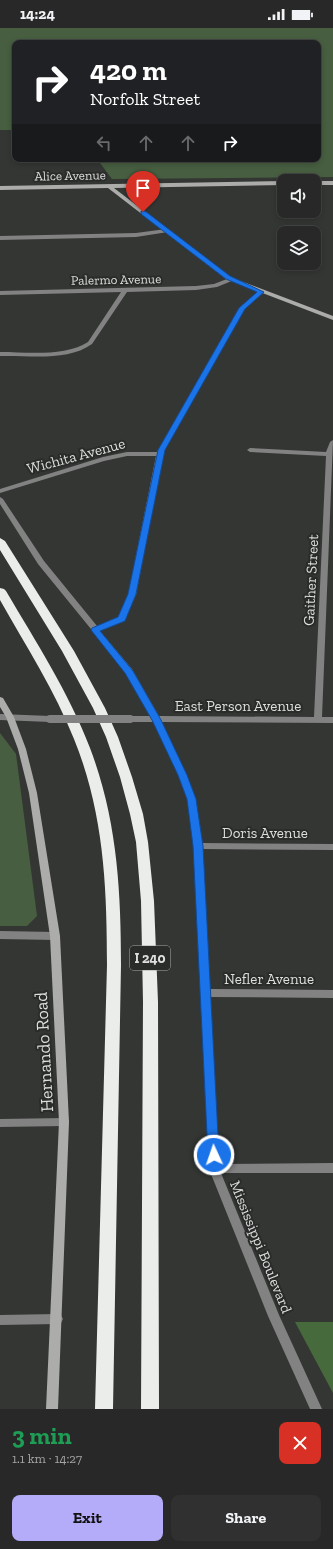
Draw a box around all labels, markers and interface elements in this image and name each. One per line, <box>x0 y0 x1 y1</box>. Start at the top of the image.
text: 14:24 <box>20 5 55 23</box>
text: 420 m <box>90 54 167 87</box>
icon: right <box>24 56 76 108</box>
text: Norfolk Street <box>90 88 200 110</box>
icon: left <box>93 132 115 154</box>
icon: ahead <box>135 132 157 154</box>
icon: ahead <box>177 132 199 154</box>
icon: right <box>219 132 241 154</box>
street label: Alice Avenue <box>34 167 106 184</box>
pin <box>126 171 160 212</box>
map controls <box>277 174 321 270</box>
button: sound <box>277 174 321 218</box>
icon: arrive <box>132 177 154 199</box>
button: layers <box>277 226 321 270</box>
street label: Palermo Avenue <box>71 271 161 288</box>
street label: Wichita Avenue <box>25 434 127 478</box>
street label: Gaither Street <box>300 533 322 626</box>
street label: East Person Avenue <box>175 697 301 715</box>
street label: Doris Avenue <box>222 824 308 842</box>
road number: I 240 <box>130 946 170 970</box>
street label: Nefler Avenue <box>224 970 314 988</box>
street label: Hernando Road <box>30 991 58 1113</box>
position arrow <box>193 1134 235 1176</box>
street label: Mississippi Boulevard <box>226 1178 296 1317</box>
text: 3 min <box>12 1421 72 1450</box>
button: close <box>279 1422 321 1464</box>
text: 1.1 km · 14:27 <box>12 1451 82 1466</box>
button: Exit <box>12 1495 163 1541</box>
button: Share <box>171 1495 321 1541</box>

